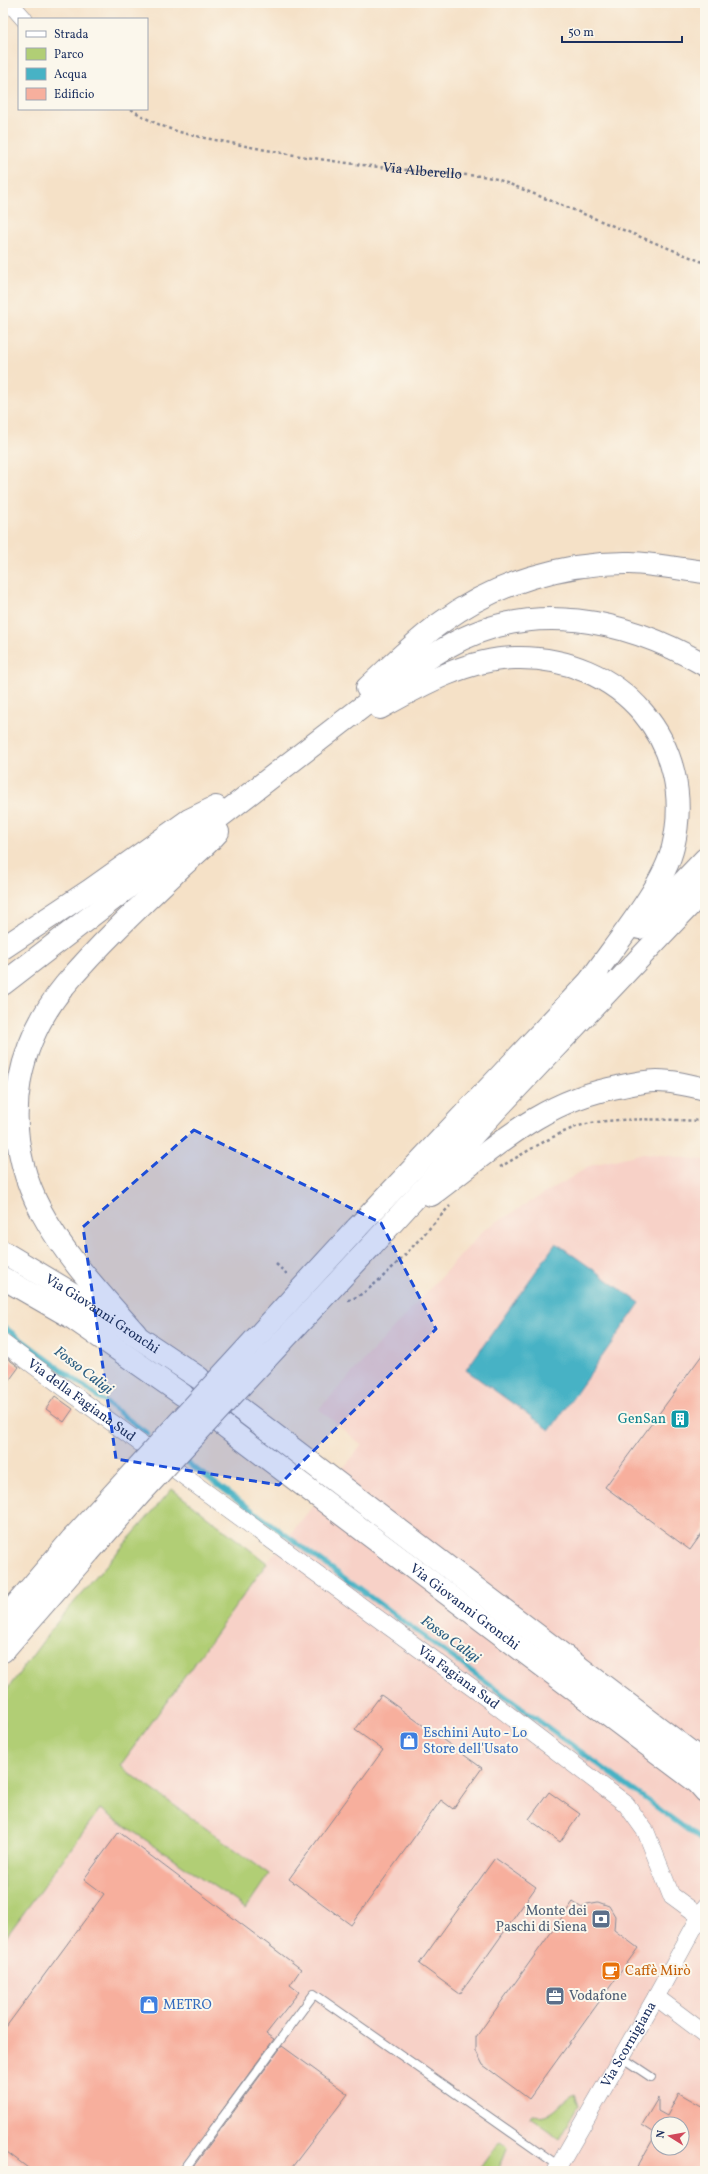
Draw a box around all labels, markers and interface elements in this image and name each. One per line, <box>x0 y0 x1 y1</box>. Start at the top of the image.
legend <box>18 18 148 110</box>
scale bar <box>562 18 682 44</box>
text: 50 m <box>568 25 594 41</box>
text: Strada <box>54 27 89 43</box>
text: Parco <box>54 47 84 63</box>
text: Acqua <box>54 67 87 83</box>
text: Edificio <box>54 87 94 103</box>
street label: Via Alberello <box>382 158 463 184</box>
street label: Via Giovanni Gronchi <box>41 1270 163 1358</box>
water label: Fosso Caligi <box>49 1342 117 1400</box>
street label: Via della Fagiana Sud <box>23 1354 139 1446</box>
building icon: GenSan <box>669 1408 691 1430</box>
place label: GenSan <box>618 1410 666 1429</box>
street label: Via Giovanni Gronchi <box>406 1559 524 1655</box>
water label: Fosso Caligi <box>416 1611 484 1669</box>
street label: Via Fagiana Sud <box>414 1641 503 1714</box>
place label: Eschini Auto - Lo Store dell'Usato <box>423 1724 527 1759</box>
shop icon: Eschini Auto - Lo Store dell'Usato <box>398 1730 420 1752</box>
place label: Monte dei Paschi di Siena <box>496 1902 587 1937</box>
bank icon: Monte dei Paschi di Siena <box>590 1908 612 1930</box>
cafe icon: Caffè Mirò <box>600 1960 622 1982</box>
place label: Caffè Mirò <box>625 1962 691 1981</box>
office icon: Vodafone <box>544 1985 566 2007</box>
place label: Vodafone <box>569 1987 627 2006</box>
shop icon: METRO <box>138 1994 160 2016</box>
place label: METRO <box>163 1996 212 2015</box>
street label: Via Scornigiana <box>596 1998 661 2091</box>
north arrow <box>650 2116 690 2156</box>
text: N <box>654 2129 670 2140</box>

